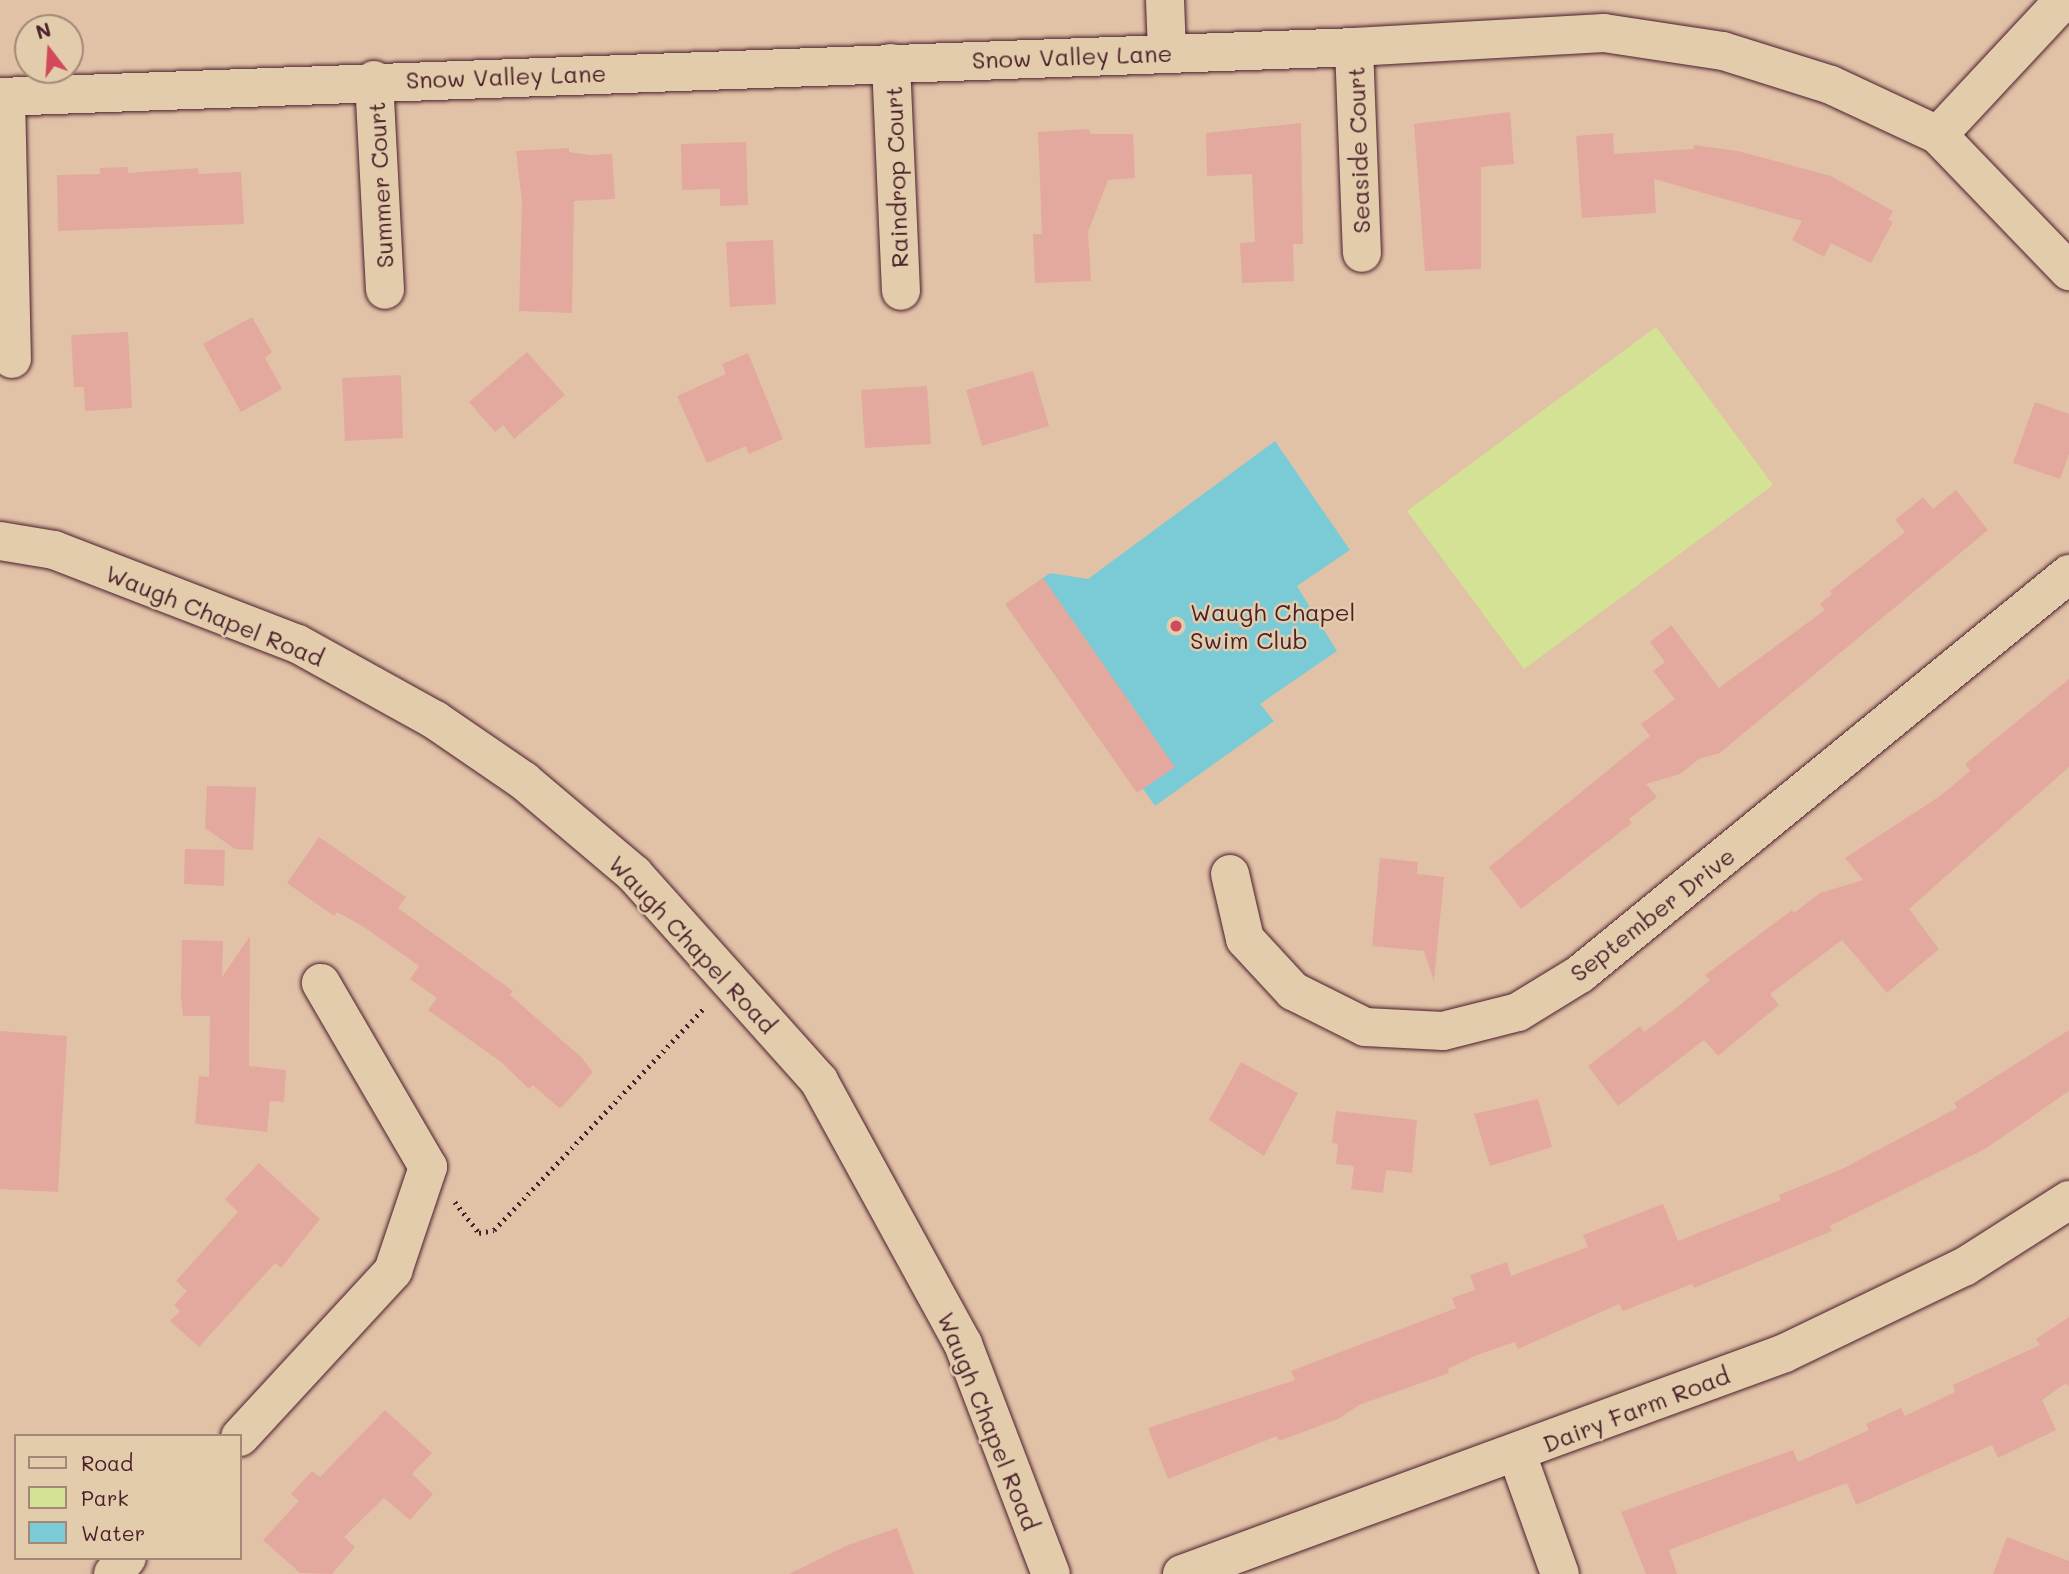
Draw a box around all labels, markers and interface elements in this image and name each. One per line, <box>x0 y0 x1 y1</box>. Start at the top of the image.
north arrow <box>14 14 84 84</box>
text: N <box>33 16 54 44</box>
street label: Snow Valley Lane <box>971 38 1173 74</box>
street label: Snow Valley Lane <box>405 58 607 94</box>
street label: Seaside Court <box>1341 66 1375 234</box>
street label: Raindrop Court <box>878 86 914 268</box>
street label: Summer Court <box>361 101 399 269</box>
street label: Waugh Chapel Road <box>102 558 328 672</box>
place label: Waugh Chapel Swim Club <box>1190 598 1356 654</box>
marker: Waugh Chapel Swim Club <box>1168 618 1184 634</box>
street label: September Drive <box>1564 841 1740 987</box>
street label: Waugh Chapel Road <box>603 849 783 1039</box>
street label: Waugh Chapel Road <box>932 1308 1046 1534</box>
street label: Dairy Farm Road <box>1538 1360 1734 1458</box>
legend <box>14 1434 242 1560</box>
text: Road <box>81 1449 133 1476</box>
text: Park <box>81 1484 129 1511</box>
text: Water <box>81 1519 145 1546</box>

